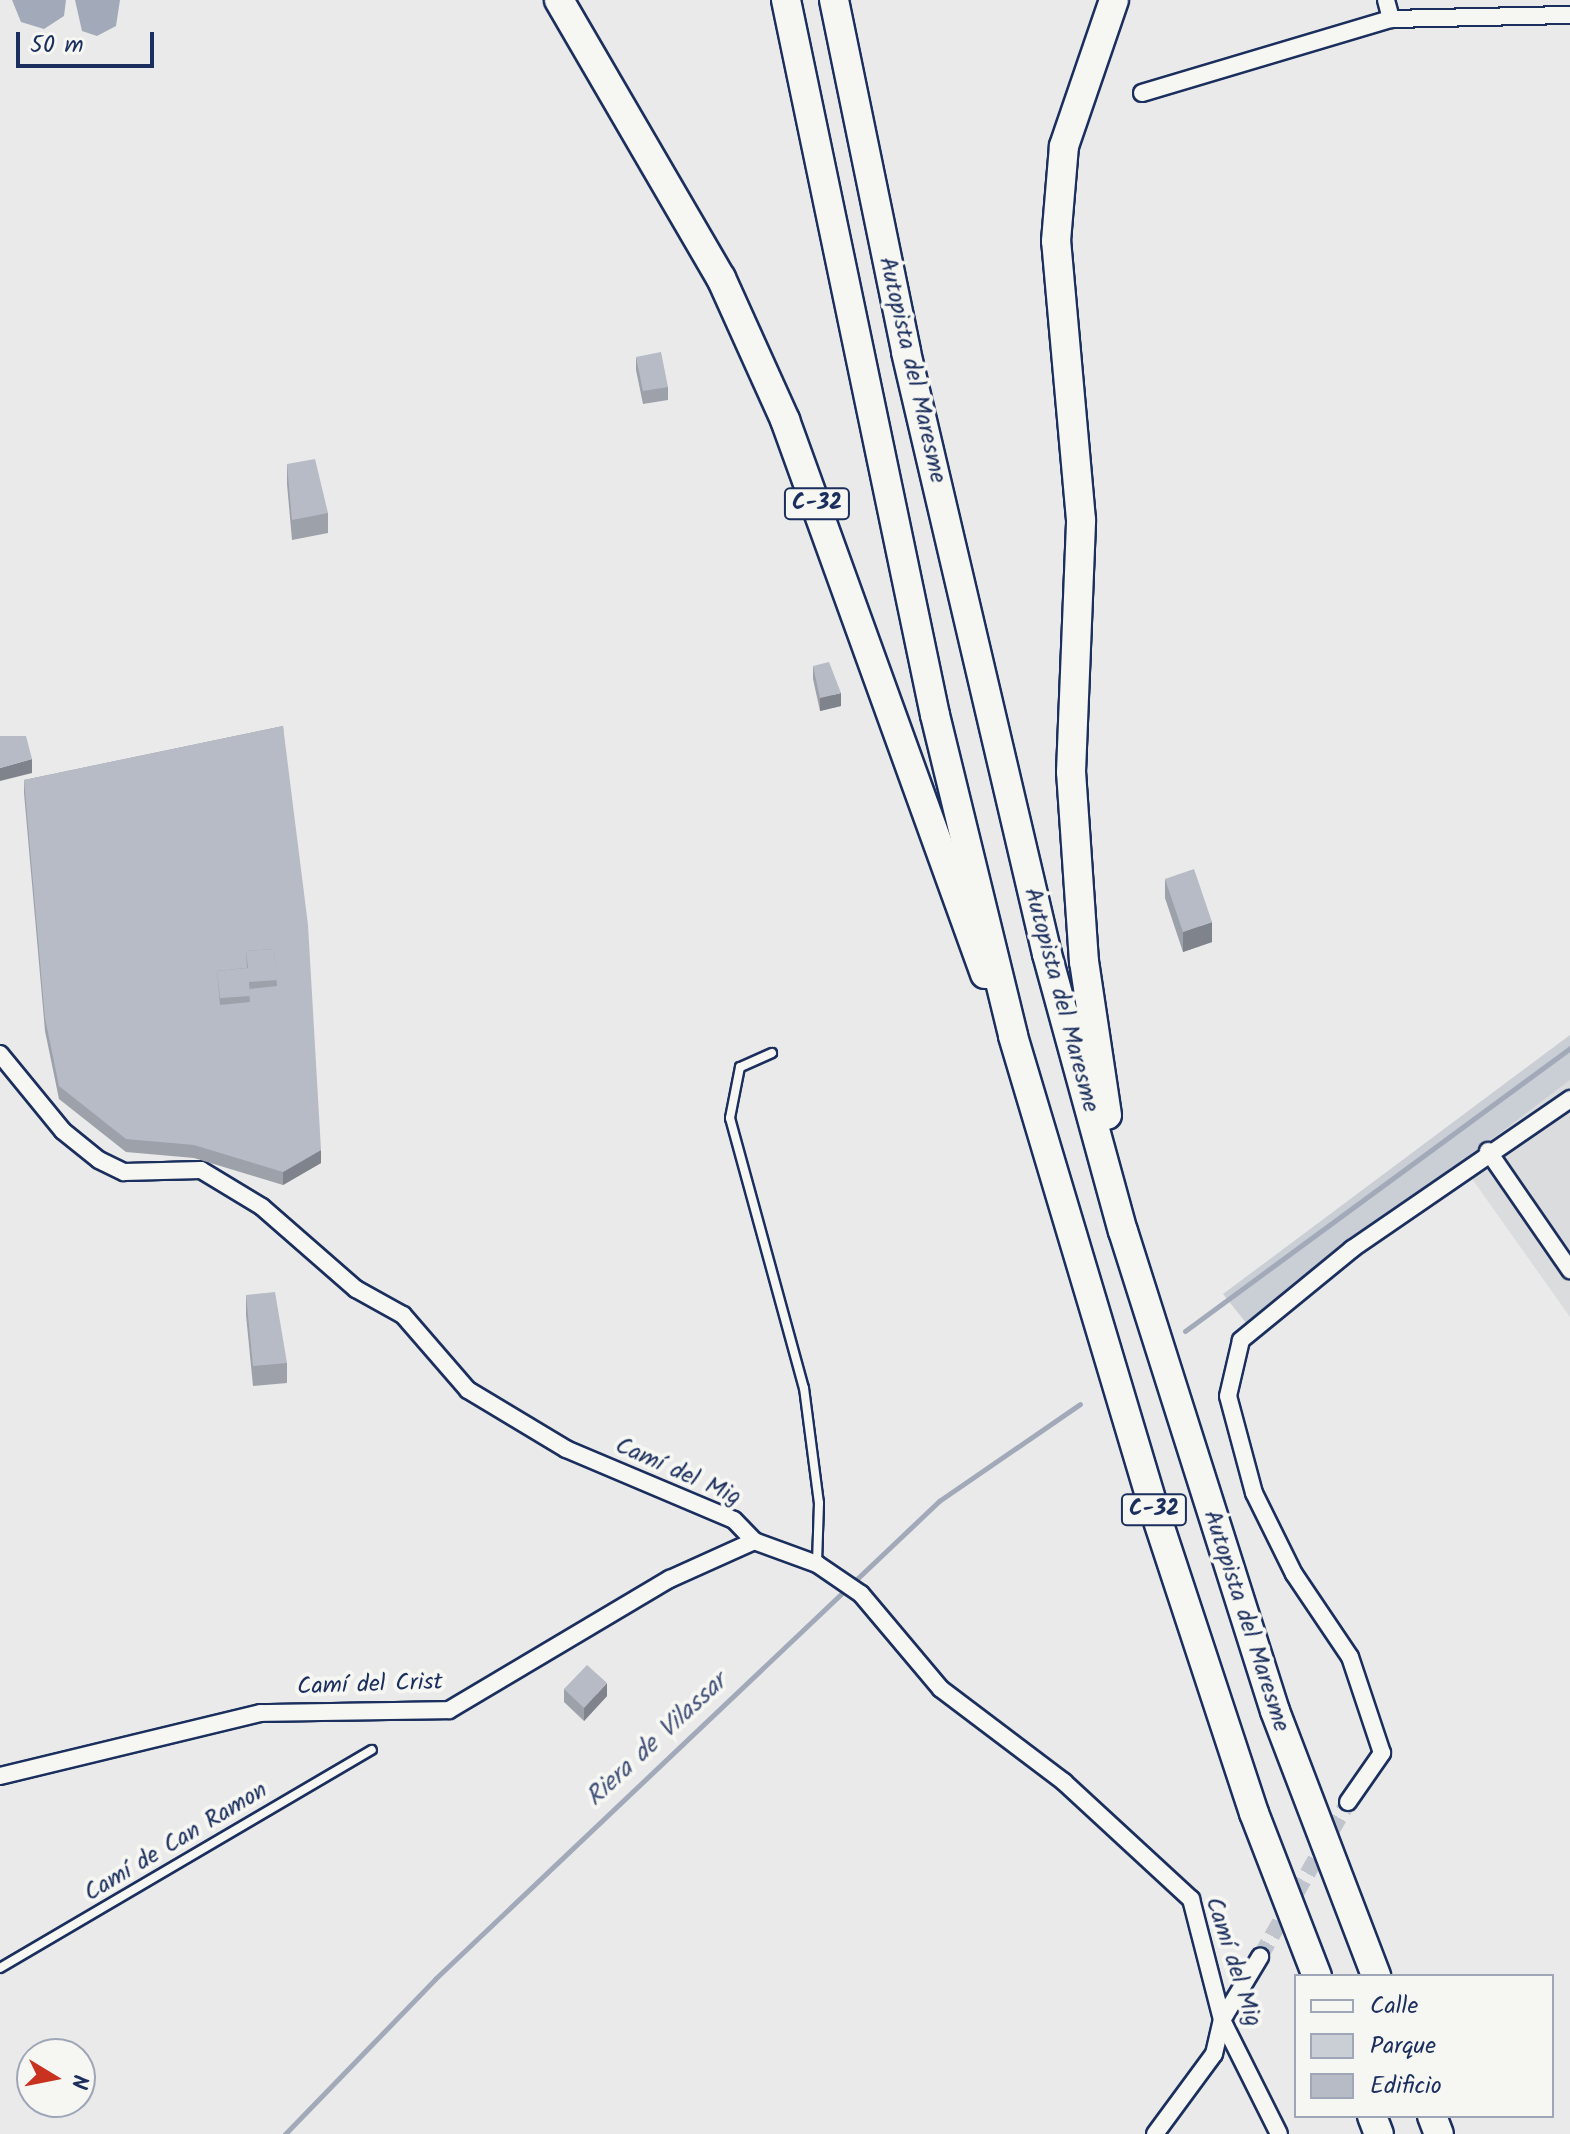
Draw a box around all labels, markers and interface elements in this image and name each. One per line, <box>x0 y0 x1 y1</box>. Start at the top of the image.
scale bar <box>20 16 158 66</box>
text: 50 m <box>30 26 84 65</box>
street label: Autopista del Maresme <box>872 254 952 486</box>
road number: C-32 <box>783 486 851 522</box>
street label: Autopista del Maresme <box>1017 885 1105 1115</box>
street label: Camí del Mig <box>611 1432 745 1512</box>
road number: C-32 <box>1120 1492 1188 1528</box>
street label: Autopista del Maresme <box>1197 1507 1295 1735</box>
street label: Camí del Crist <box>297 1668 443 1702</box>
water label: Riera de Vilassar <box>580 1668 734 1814</box>
street label: Camí de Can Ramon <box>79 1776 273 1908</box>
street label: Camí del Mig <box>1199 1894 1267 2030</box>
legend <box>1294 1974 1554 2118</box>
text: Calle <box>1370 1987 1418 2026</box>
text: Parque <box>1370 2027 1436 2066</box>
north arrow <box>16 2038 96 2118</box>
text: Edificio <box>1370 2067 1442 2106</box>
text: N <box>60 2072 97 2092</box>

